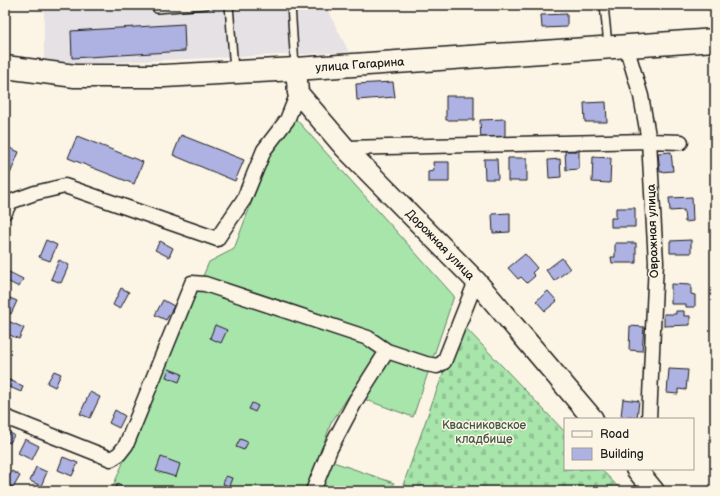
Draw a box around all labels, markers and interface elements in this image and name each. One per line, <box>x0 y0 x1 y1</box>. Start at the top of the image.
street label: улица Гагарина <box>315 54 405 76</box>
street label: Овражная улица <box>644 184 662 278</box>
street label: Дорожная улица <box>402 206 478 284</box>
park label: Квасниковское кладбище <box>442 418 526 447</box>
legend <box>564 418 694 470</box>
text: Road <box>600 427 629 442</box>
text: Building <box>600 447 644 462</box>

